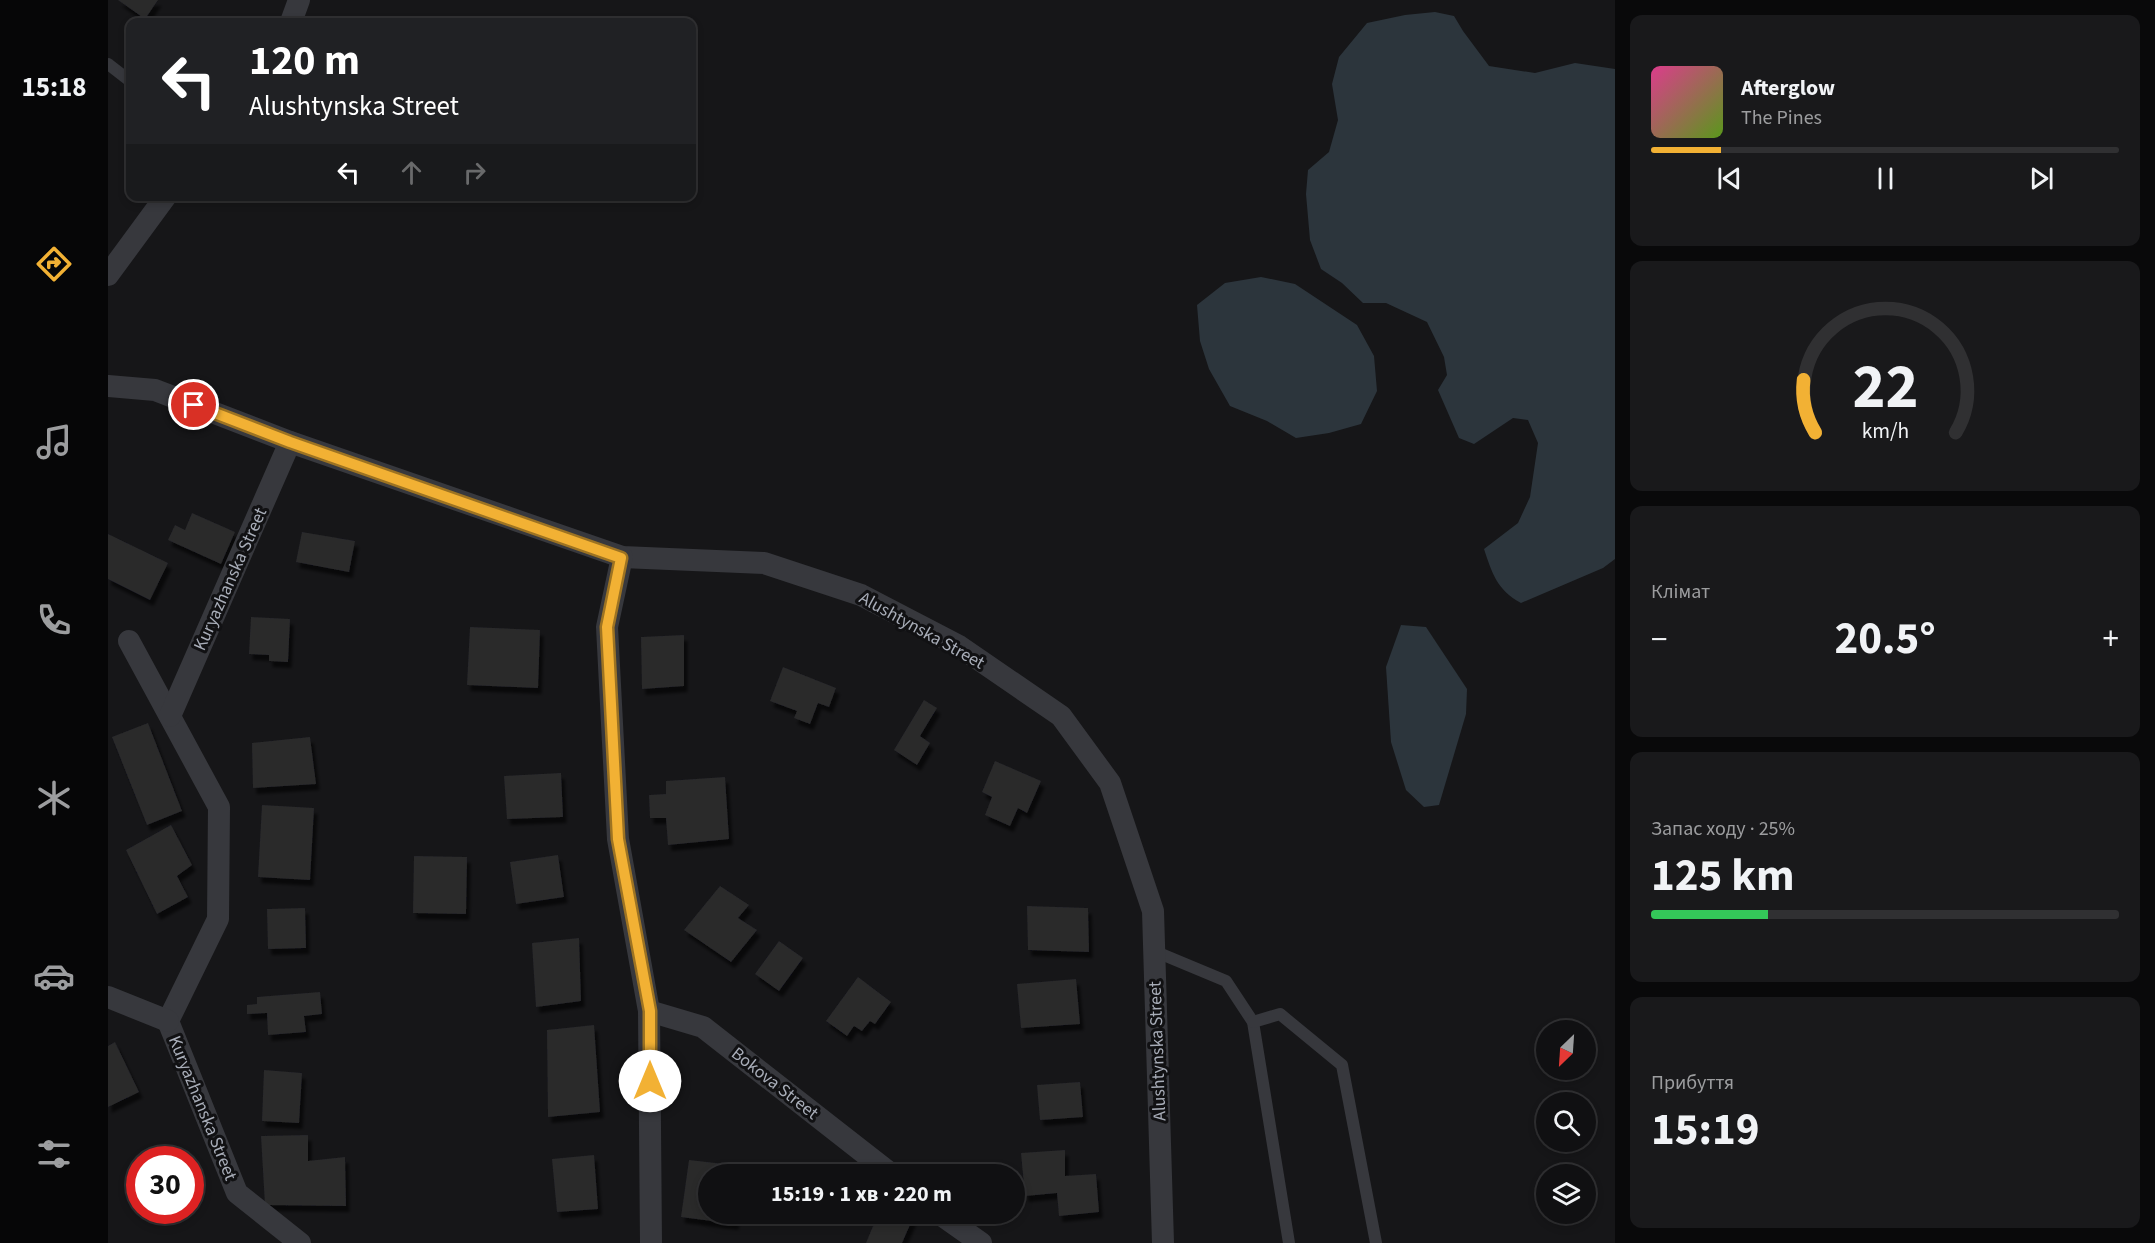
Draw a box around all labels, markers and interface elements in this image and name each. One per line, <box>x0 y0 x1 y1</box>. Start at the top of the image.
text: 120 m <box>249 31 360 91</box>
icon: left <box>150 42 228 120</box>
text: 15:18 <box>21 68 87 107</box>
text: Afterglow <box>1741 72 1835 104</box>
text: Alushtynska Street <box>249 87 459 126</box>
text: The Pines <box>1741 104 1822 132</box>
icon: left <box>332 156 365 189</box>
icon: ahead <box>395 156 428 189</box>
icon: right <box>458 156 491 189</box>
icon: previous <box>1713 162 1746 195</box>
icon: pause <box>1869 162 1902 195</box>
icon: next <box>2025 162 2058 195</box>
icon: directions <box>33 243 75 285</box>
text: 22 <box>1852 343 1918 432</box>
pin <box>168 379 219 430</box>
icon: arrive <box>177 388 210 421</box>
text: km/h <box>1861 416 1909 447</box>
icon: music <box>33 421 75 463</box>
street label: Kuryazhanska Street <box>188 504 273 655</box>
text: Клімат <box>1651 578 1710 606</box>
street label: Alushtynska Street <box>855 586 989 675</box>
icon: phone <box>33 599 75 641</box>
text: 20.5° <box>1834 607 1936 671</box>
text: − <box>1651 616 1667 663</box>
text: + <box>2103 616 2119 663</box>
icon: climate <box>33 777 75 819</box>
text: Запас ходу · 25% <box>1651 815 1795 843</box>
text: 125 km <box>1651 844 1795 908</box>
icon: car <box>33 955 75 997</box>
street label: Alushtynska Street <box>1143 981 1172 1121</box>
north arrow <box>1536 1020 1596 1080</box>
map controls <box>1536 1020 1596 1224</box>
street label: Kuryazhanska Street <box>162 1032 243 1184</box>
street label: Bokova Street <box>726 1041 824 1125</box>
position arrow <box>618 1049 682 1113</box>
text: Прибуття <box>1651 1069 1734 1097</box>
button: search <box>1536 1092 1596 1152</box>
text: 15:19 <box>1651 1098 1760 1162</box>
icon: filters <box>33 1133 75 1175</box>
speed limit sign: 30 <box>126 1146 204 1224</box>
button: layers <box>1536 1164 1596 1224</box>
text: 15:19 · 1 хв · 220 m <box>771 1178 952 1210</box>

